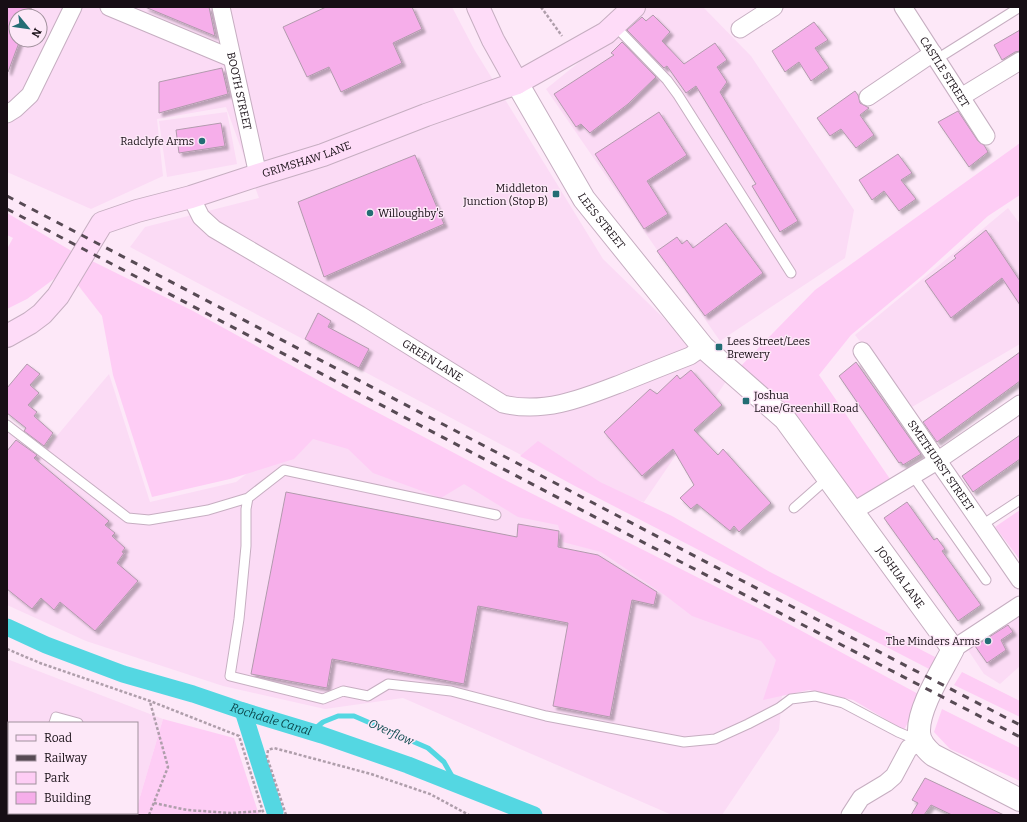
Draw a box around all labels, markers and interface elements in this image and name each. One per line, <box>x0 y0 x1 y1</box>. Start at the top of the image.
north arrow <box>8 8 48 48</box>
text: N <box>28 26 44 40</box>
street label: CASTLE STREET <box>917 34 972 110</box>
street label: BOOTH STREET <box>225 51 255 132</box>
place label: Radclyfe Arms <box>120 135 194 148</box>
marker: Radclyfe Arms <box>197 136 207 146</box>
street label: GRIMSHAW LANE <box>260 138 353 180</box>
place label: Middleton Junction (Stop B) <box>462 182 548 208</box>
marker: Middleton Junction (Stop B) <box>551 189 561 199</box>
street label: LEES STREET <box>575 191 628 252</box>
place label: Willoughby's <box>378 207 444 220</box>
marker: Willoughby's <box>365 208 375 218</box>
place label: Lees Street/Lees Brewery <box>727 335 810 361</box>
street label: GREEN LANE <box>400 336 465 384</box>
marker: Lees Street/Lees Brewery <box>714 342 724 352</box>
place label: Joshua Lane/Greenhill Road <box>753 389 859 415</box>
marker: Joshua Lane/Greenhill Road <box>741 396 751 406</box>
street label: SMETHURST STREET <box>905 418 977 514</box>
street label: JOSHUA LANE <box>873 543 928 611</box>
place label: The Minders Arms <box>886 635 980 648</box>
marker: The Minders Arms <box>983 636 993 646</box>
water label: Rochdale Canal <box>229 700 313 738</box>
water label: Overflow <box>366 716 416 748</box>
legend <box>8 722 138 814</box>
text: Road <box>44 731 72 745</box>
text: Railway <box>44 751 88 765</box>
text: Park <box>44 771 70 785</box>
text: Building <box>44 791 91 805</box>

